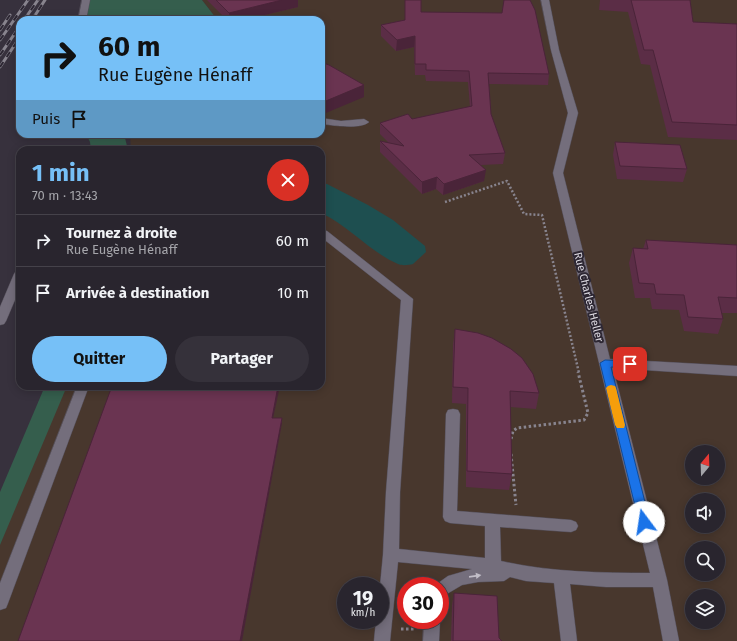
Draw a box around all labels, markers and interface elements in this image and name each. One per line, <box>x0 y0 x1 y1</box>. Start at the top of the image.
text: 60 m <box>98 30 160 63</box>
icon: right <box>32 32 84 84</box>
text: Rue Eugène Hénaff <box>98 64 252 86</box>
icon: arrive <box>68 108 90 130</box>
text: Puis <box>32 110 60 128</box>
text: 1 min <box>32 159 90 187</box>
button: close <box>267 159 309 201</box>
text: 70 m · 13:43 <box>32 188 98 203</box>
text: Tournez à droite <box>66 224 177 242</box>
icon: right <box>32 230 54 252</box>
text: 60 m <box>276 232 309 250</box>
text: Rue Eugène Hénaff <box>66 242 177 257</box>
street label: Rue Charles Heller <box>571 251 606 344</box>
icon: arrive <box>32 282 54 304</box>
text: Arrivée à destination <box>66 284 209 302</box>
text: 10 m <box>277 284 309 302</box>
button: Quitter <box>32 336 167 382</box>
button: Partager <box>175 336 309 382</box>
pin <box>613 347 647 381</box>
icon: arrive <box>619 353 641 375</box>
north arrow <box>685 445 725 485</box>
map controls <box>685 445 725 629</box>
button: sound <box>685 493 725 533</box>
position arrow <box>623 501 665 543</box>
button: search <box>685 541 725 581</box>
one-way arrow <box>469 573 481 579</box>
speed limit sign: 30 <box>397 577 449 629</box>
text: 19 <box>353 586 373 610</box>
button: layers <box>685 589 725 629</box>
text: km/h <box>351 607 375 619</box>

